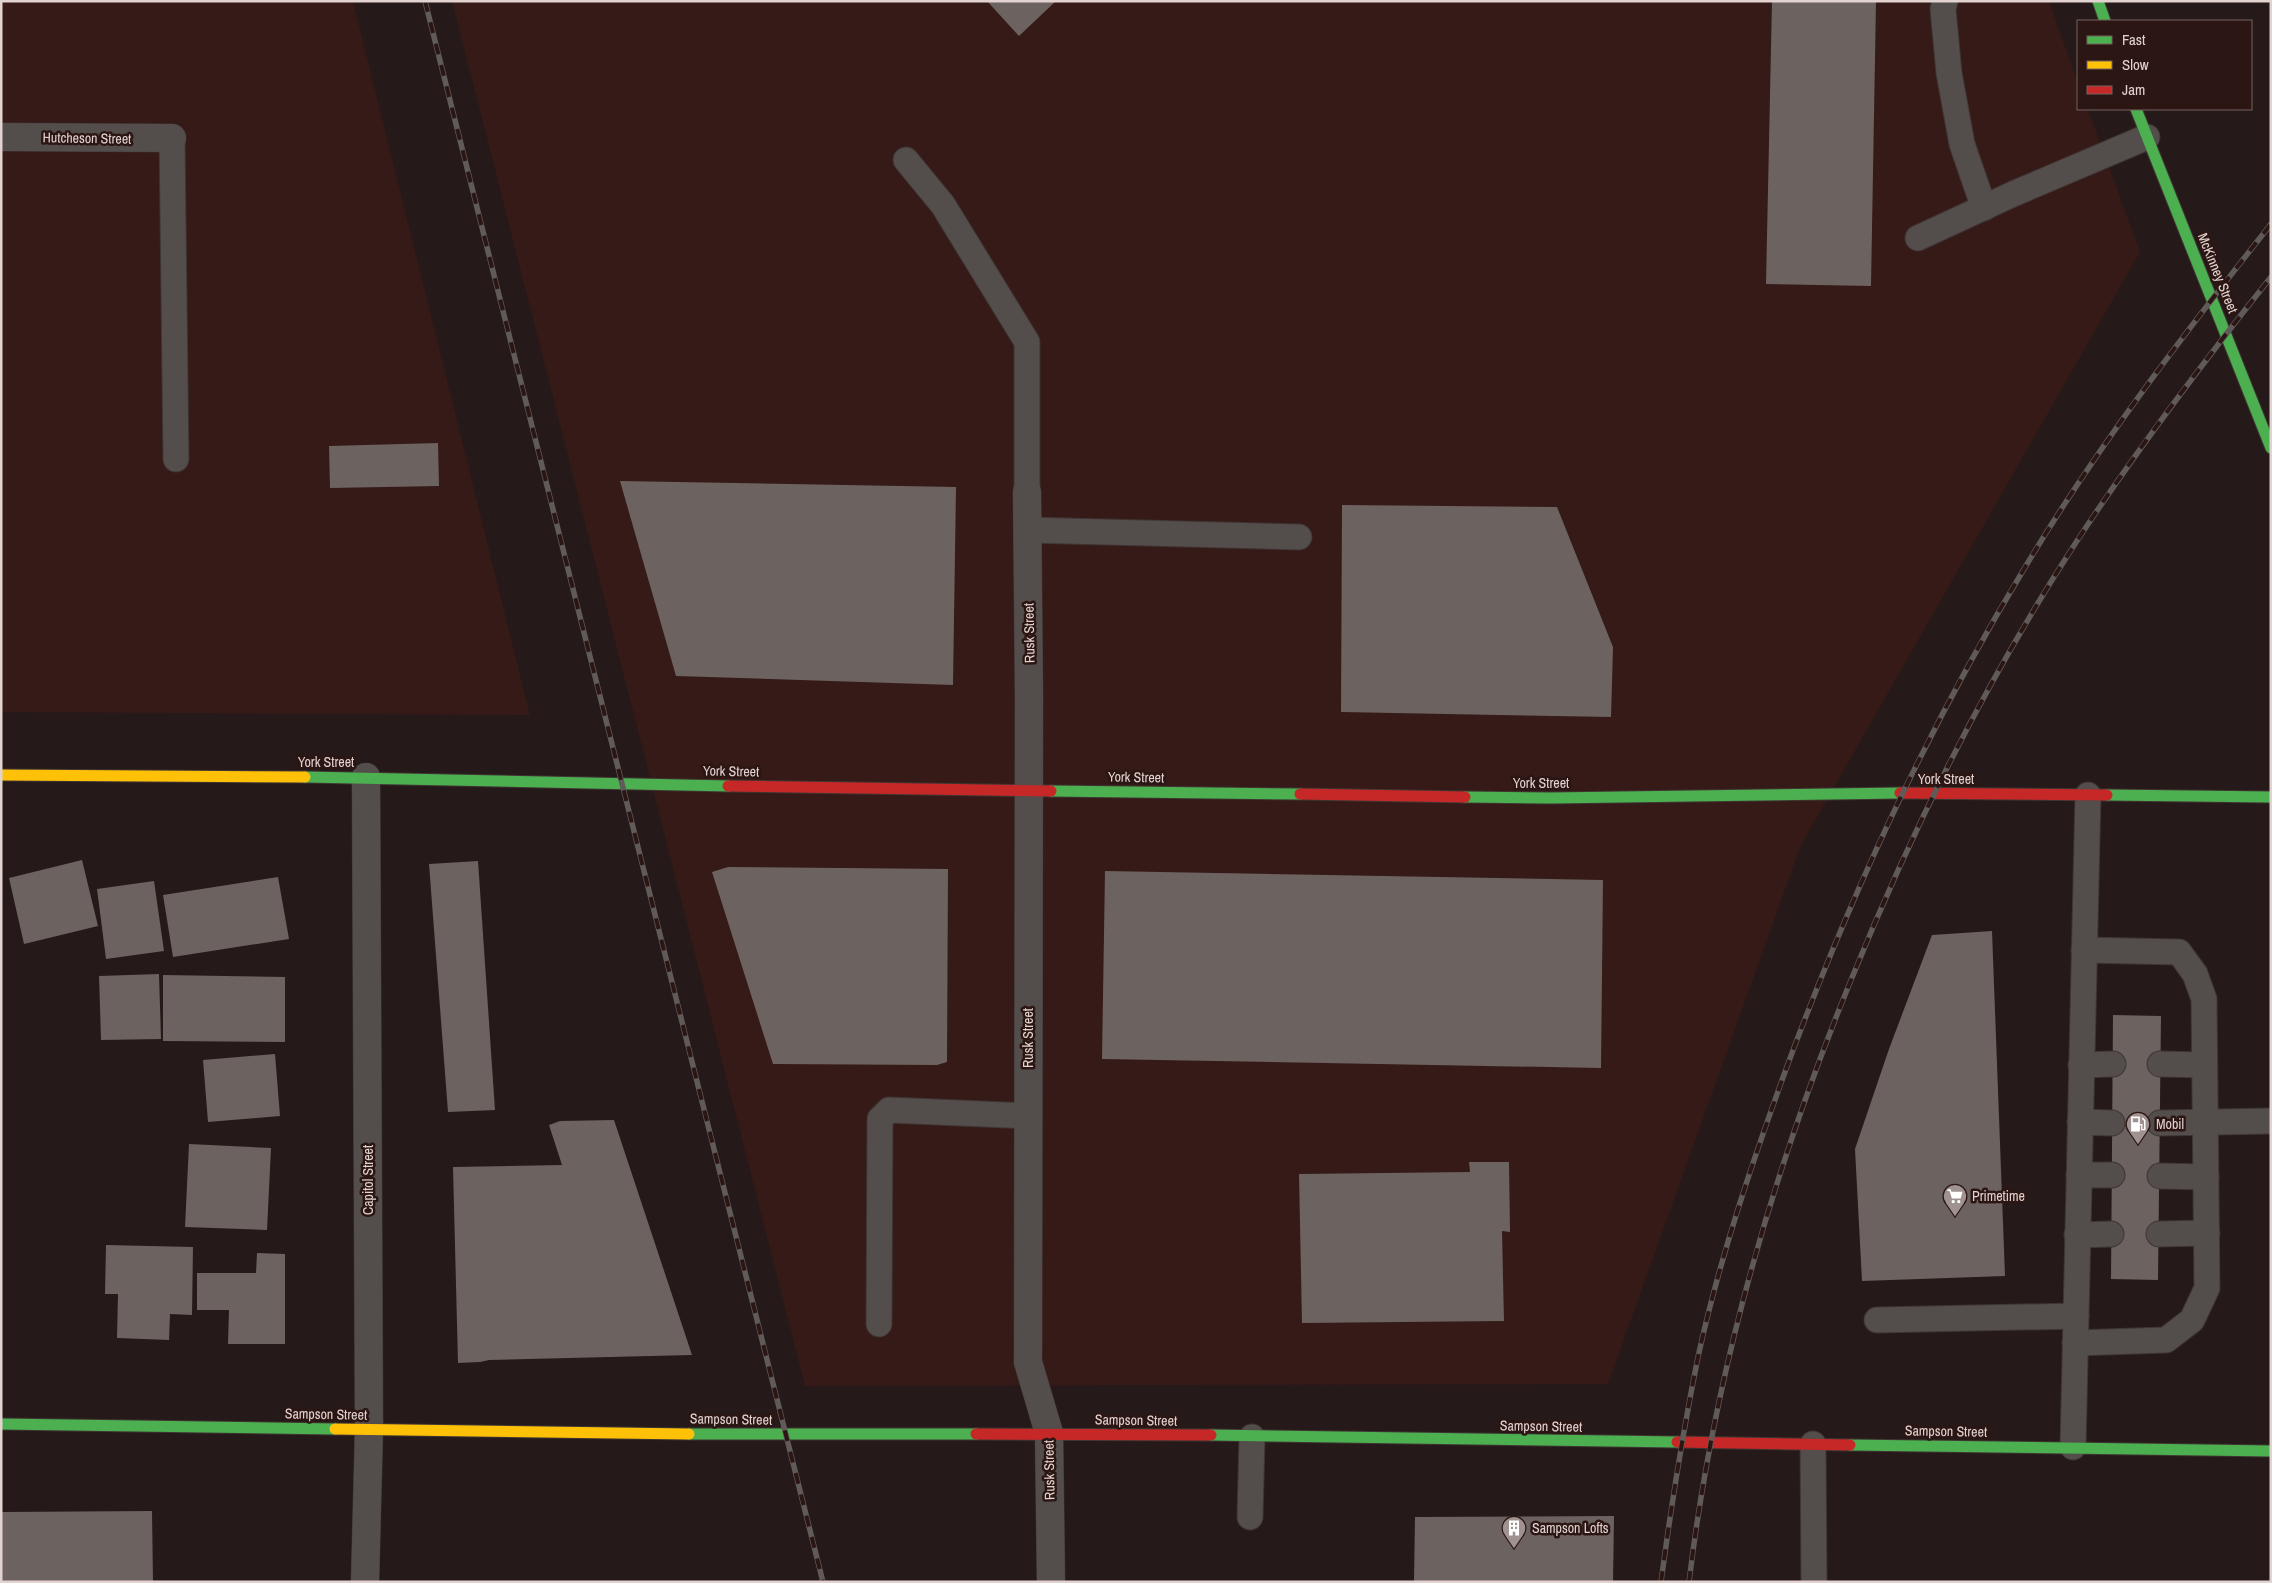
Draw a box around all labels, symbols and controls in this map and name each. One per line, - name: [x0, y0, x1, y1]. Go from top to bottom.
- legend: [2077, 20, 2252, 110]
- text: Fast: [2122, 29, 2146, 50]
- text: Slow: [2122, 54, 2149, 75]
- text: Jam: [2122, 79, 2145, 100]
- street label: Hutcheson Street: [42, 128, 132, 148]
- street label: McKinney Street: [2194, 230, 2242, 316]
- street label: Rusk Street: [1019, 603, 1039, 663]
- street label: York Street: [298, 753, 354, 771]
- street label: York Street: [703, 762, 759, 780]
- street label: York Street: [1108, 768, 1164, 786]
- street label: York Street: [1918, 770, 1974, 788]
- street label: York Street: [1513, 774, 1569, 792]
- street label: Rusk Street: [1019, 1008, 1037, 1068]
- fuel station icon: Mobil: [2125, 1111, 2151, 1145]
- place label: Mobil: [2156, 1115, 2184, 1133]
- street label: Capitol Street: [359, 1145, 377, 1215]
- supermarket icon: Primetime: [1942, 1183, 1968, 1217]
- place label: Primetime: [1972, 1187, 2025, 1205]
- street label: Sampson Street: [285, 1404, 367, 1424]
- street label: Sampson Street: [690, 1409, 772, 1429]
- street label: Sampson Street: [1095, 1410, 1177, 1430]
- street label: Sampson Street: [1500, 1416, 1582, 1436]
- street label: Sampson Street: [1905, 1421, 1987, 1441]
- street label: Rusk Street: [1039, 1440, 1059, 1500]
- building icon: Sampson Lofts: [1501, 1515, 1527, 1549]
- place label: Sampson Lofts: [1532, 1519, 1609, 1537]

